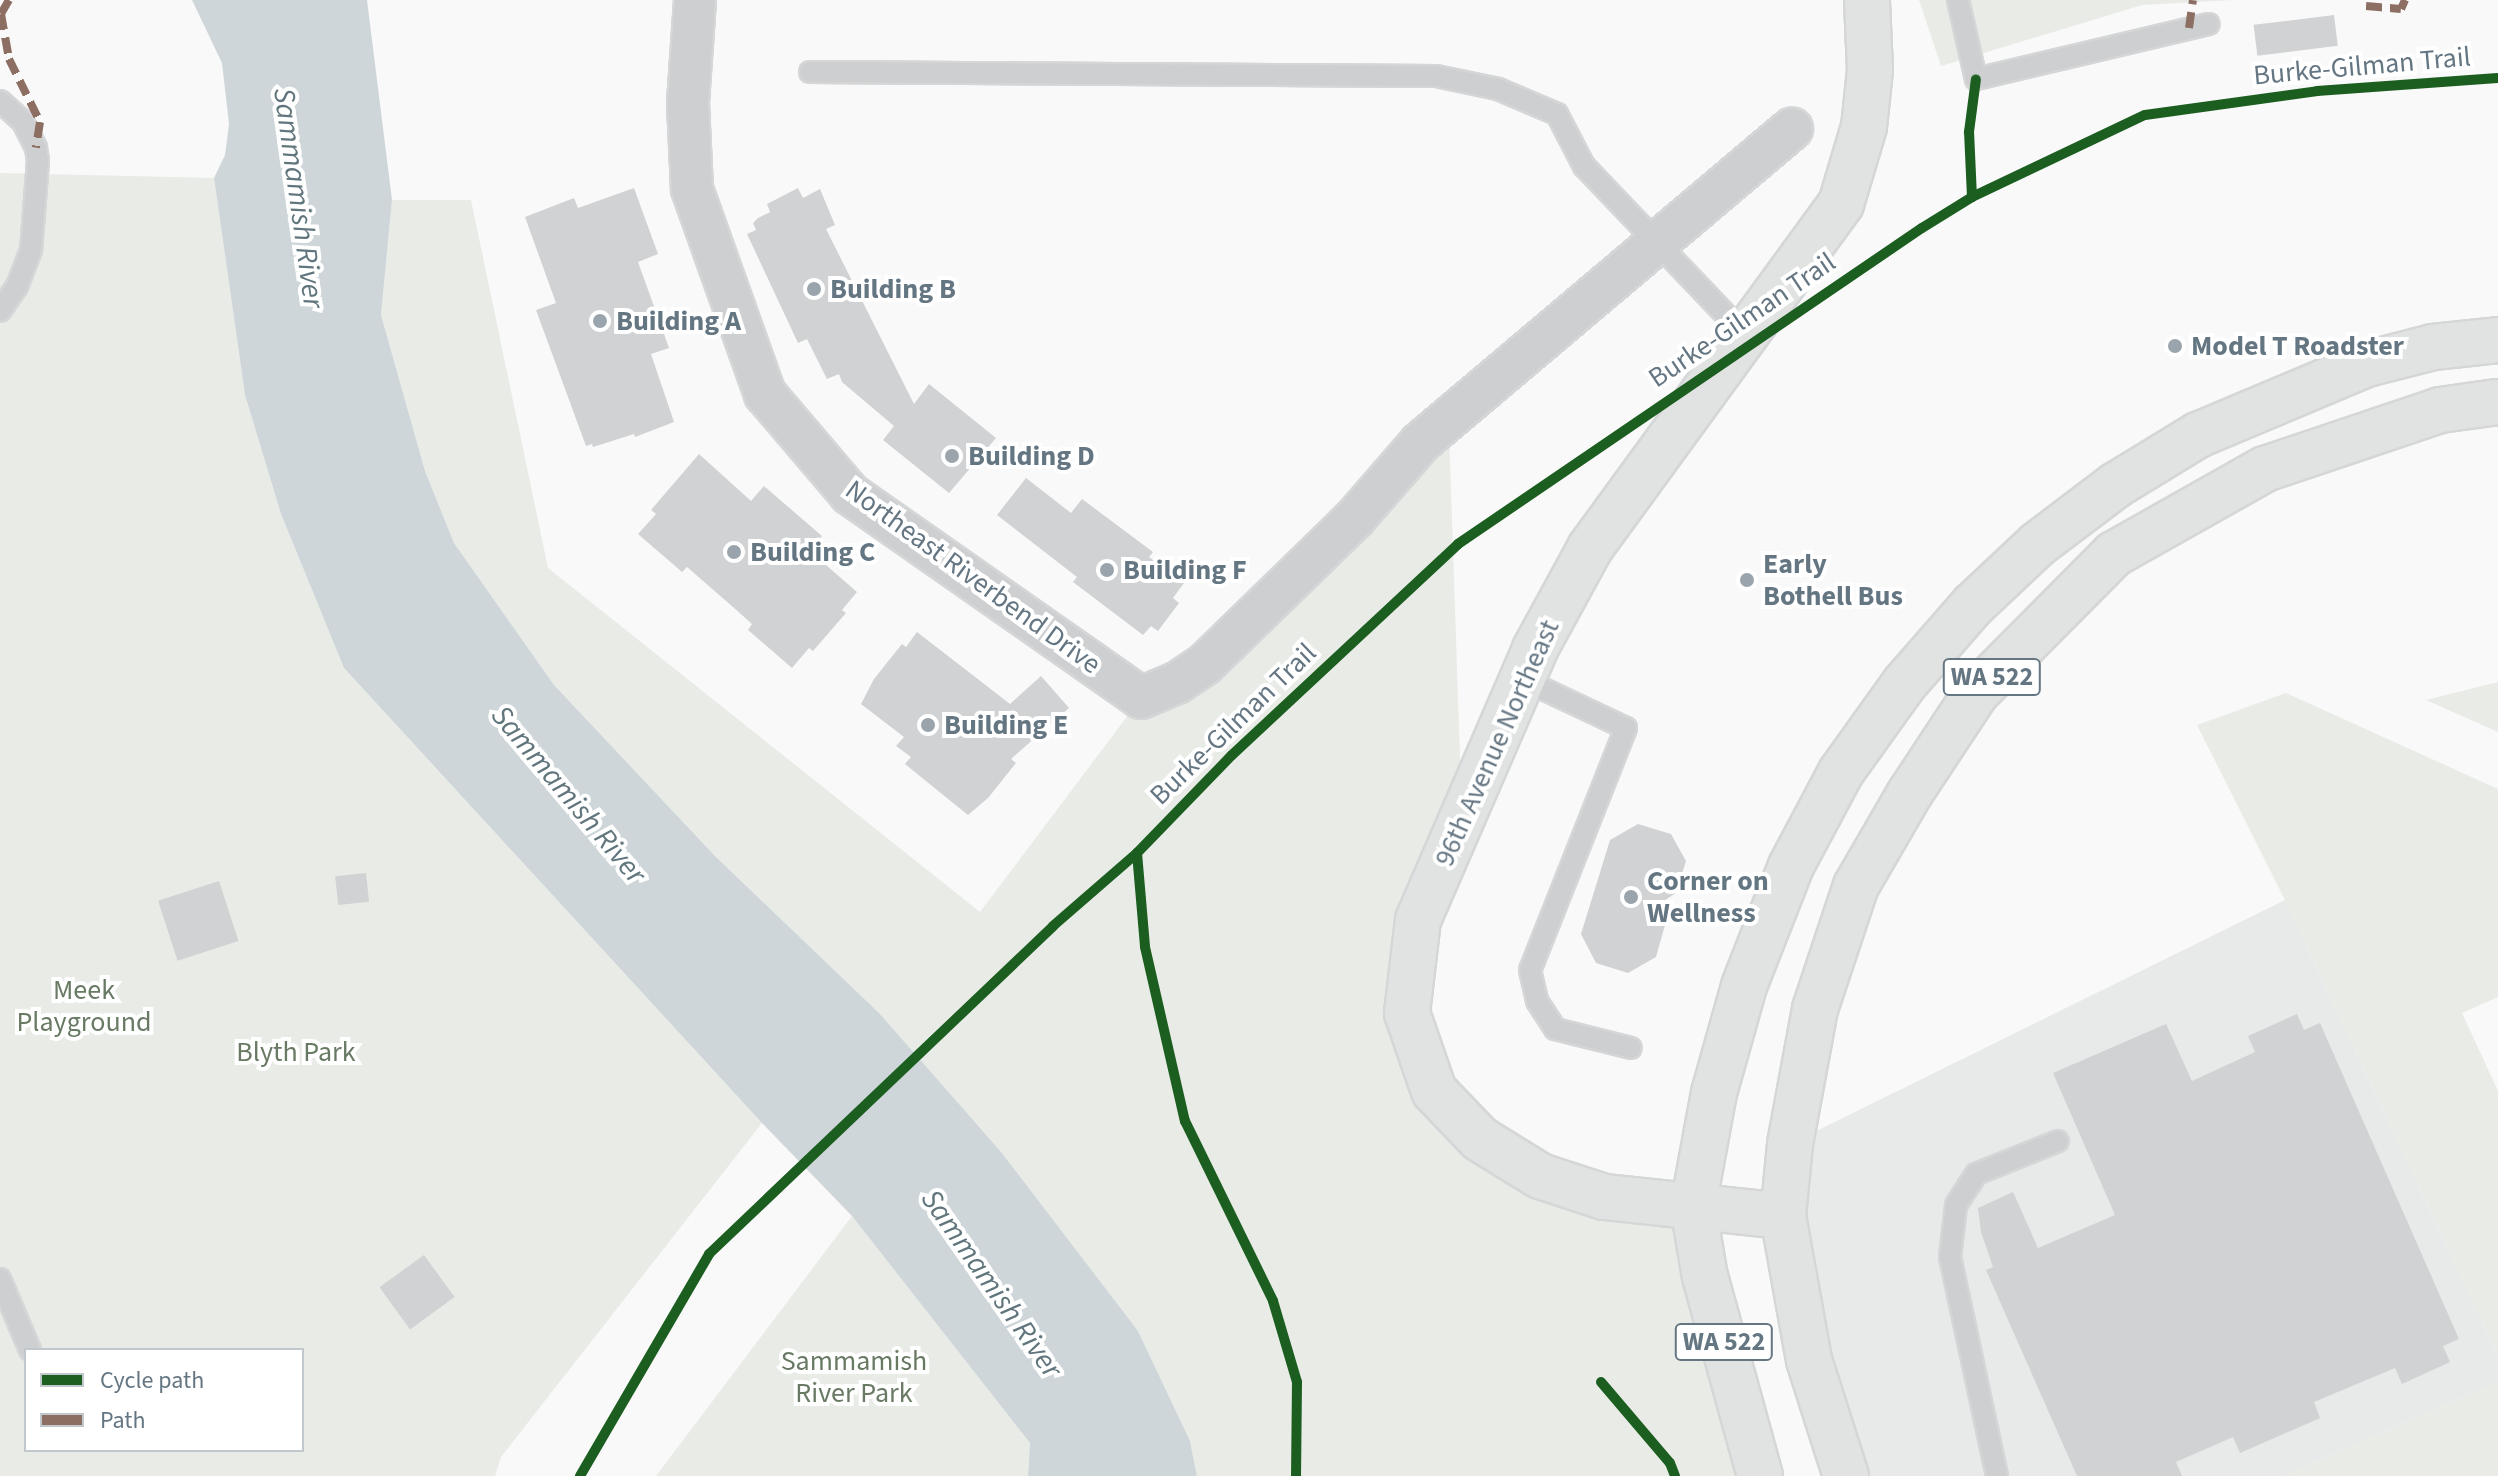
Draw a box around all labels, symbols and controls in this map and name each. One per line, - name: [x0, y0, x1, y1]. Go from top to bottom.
- street label: Burke-Gilman Trail: [2252, 40, 2472, 92]
- water label: Sammamish River: [265, 86, 331, 310]
- street label: Burke-Gilman Trail: [1642, 245, 1842, 395]
- place label: Building B: [830, 272, 956, 306]
- marker: Building B: [805, 280, 823, 298]
- place label: Building A: [616, 304, 741, 338]
- marker: Building A: [591, 312, 609, 330]
- place label: Model T Roadster: [2191, 329, 2404, 363]
- marker: Model T Roadster: [2166, 337, 2184, 355]
- place label: Building D: [968, 439, 1095, 473]
- marker: Building D: [943, 447, 961, 465]
- street label: Northeast Riverbend Drive: [839, 473, 1107, 681]
- place label: Building C: [750, 535, 875, 569]
- marker: Building C: [725, 543, 743, 561]
- place label: Early Bothell Bus: [1763, 547, 1903, 613]
- place label: Building F: [1123, 553, 1247, 587]
- marker: Building F: [1098, 561, 1116, 579]
- marker: Early Bothell Bus: [1738, 571, 1756, 589]
- street label: 96th Avenue Northeast: [1428, 615, 1566, 871]
- street label: Burke-Gilman Trail: [1143, 636, 1323, 812]
- road number: WA 522: [1942, 655, 2042, 699]
- water label: Sammamish River: [483, 698, 653, 892]
- place label: Building E: [944, 708, 1068, 742]
- marker: Building E: [919, 716, 937, 734]
- place label: Corner on Wellness: [1647, 864, 1769, 930]
- marker: Corner on Wellness: [1622, 888, 1640, 906]
- park label: Meek Playground: [17, 973, 151, 1039]
- park label: Blyth Park: [236, 1035, 356, 1069]
- water label: Sammamish River: [913, 1183, 1069, 1385]
- road number: WA 522: [1674, 1320, 1774, 1364]
- park label: Sammamish River Park: [781, 1344, 927, 1410]
- legend: [24, 1348, 304, 1452]
- text: Cycle path: [100, 1363, 204, 1398]
- text: Path: [100, 1403, 146, 1438]

